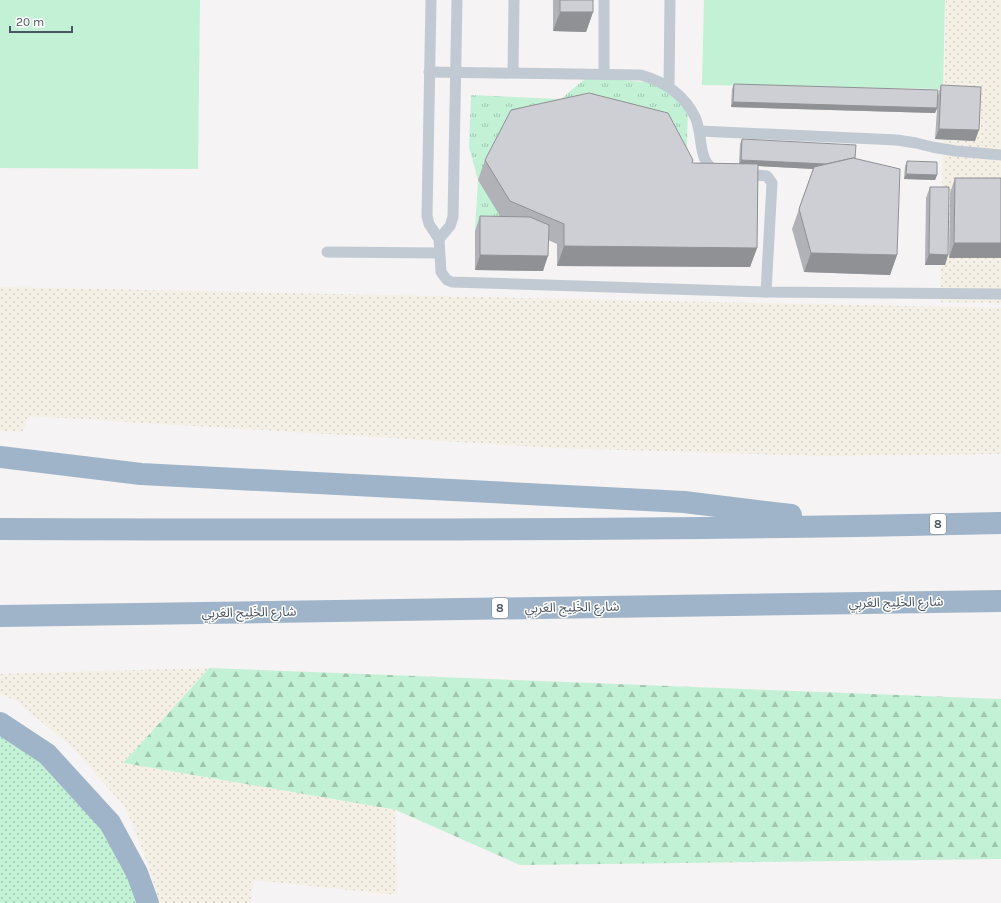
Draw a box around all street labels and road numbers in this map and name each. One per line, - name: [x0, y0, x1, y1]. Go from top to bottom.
- road number: 8: [930, 514, 946, 534]
- street label: شارع الخَلِيج العَربِي: [849, 594, 943, 613]
- road number: 8: [492, 598, 508, 618]
- street label: شارع الخَلِيج العَربِي: [525, 599, 619, 618]
- street label: شارع الخَلِيج العَربِي: [202, 604, 296, 623]

